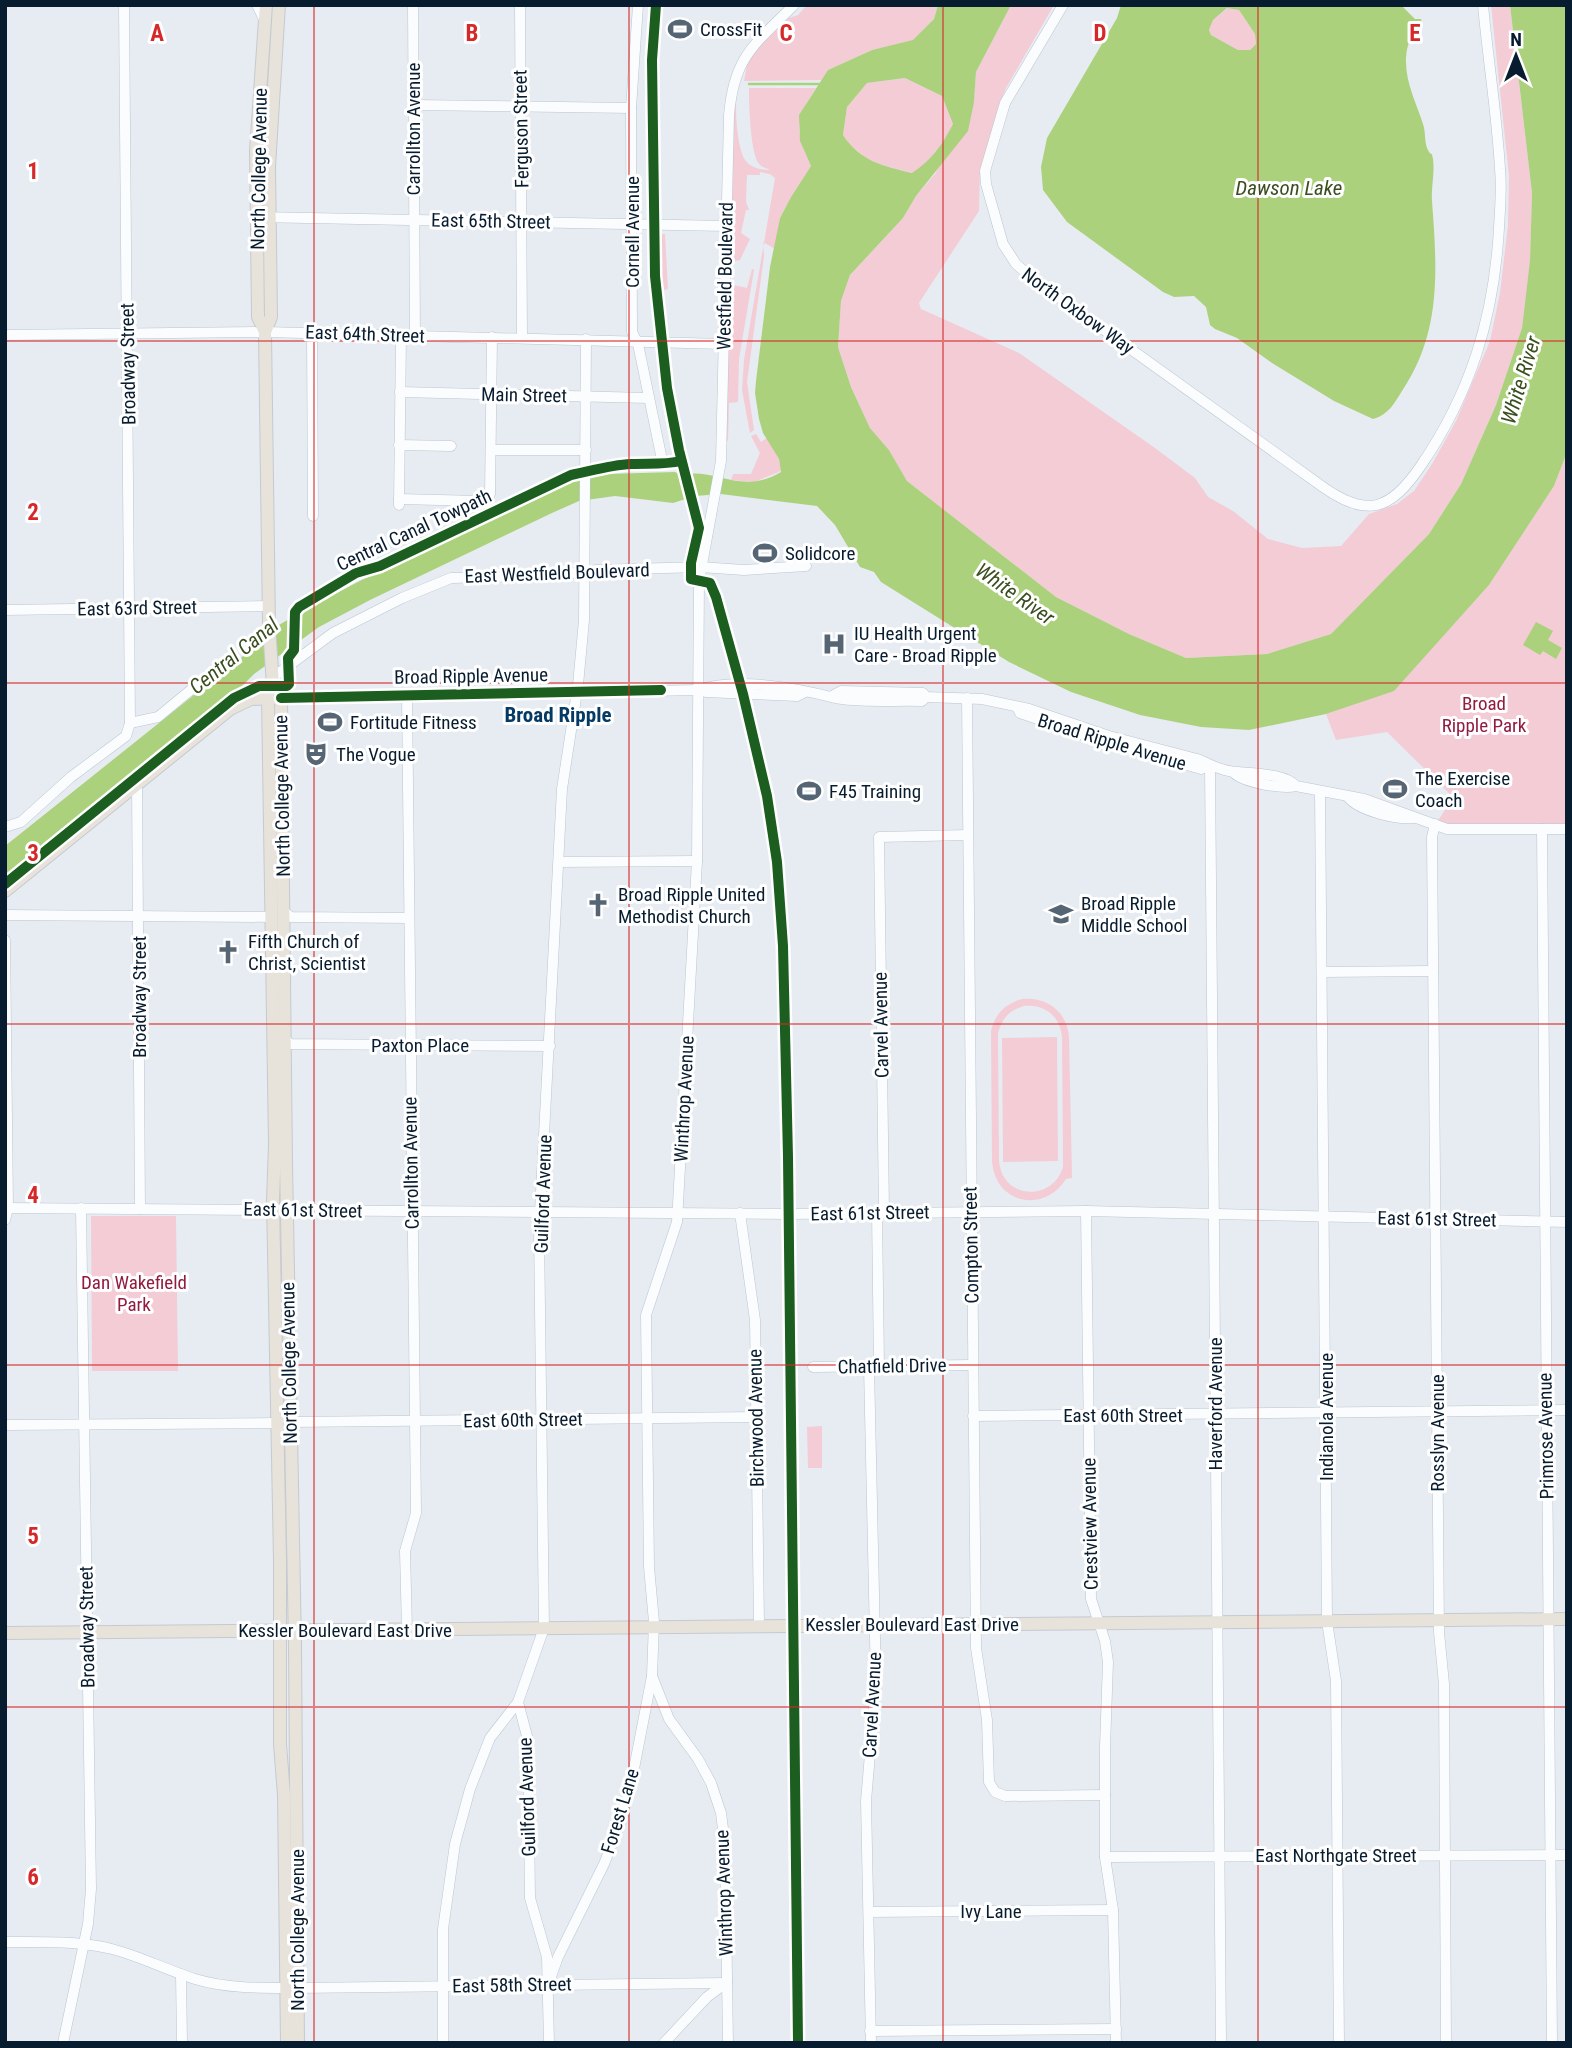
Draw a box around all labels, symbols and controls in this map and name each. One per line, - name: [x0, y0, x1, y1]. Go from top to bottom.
- sports icon: CrossFit: [666, 15, 694, 43]
- place label: CrossFit: [700, 18, 762, 41]
- text: A: [150, 20, 164, 47]
- text: B: [466, 20, 478, 47]
- text: C: [779, 20, 793, 47]
- text: D: [1094, 20, 1107, 47]
- text: E: [1409, 20, 1421, 47]
- north arrow: [1481, 21, 1551, 91]
- text: N: [1510, 28, 1522, 51]
- street label: Carrollton Avenue: [402, 63, 425, 195]
- street label: Ferguson Street: [508, 70, 534, 188]
- street label: North College Avenue: [246, 88, 272, 250]
- text: 1: [27, 158, 39, 185]
- street label: Cornell Avenue: [621, 176, 644, 288]
- water label: Dawson Lake: [1236, 176, 1342, 200]
- street label: Westfield Boulevard: [712, 202, 738, 350]
- street label: East 65th Street: [431, 208, 551, 234]
- street label: North Oxbow Way: [1017, 263, 1139, 359]
- street label: Broadway Street: [115, 303, 141, 425]
- street label: East 64th Street: [305, 320, 425, 348]
- water label: White River: [1496, 333, 1546, 427]
- street label: Main Street: [481, 383, 567, 407]
- street label: Central Canal Towpath: [333, 484, 495, 576]
- text: 2: [27, 499, 39, 526]
- sports icon: Solidcore: [751, 539, 779, 567]
- place label: Solidcore: [785, 542, 855, 565]
- street label: East Westfield Boulevard: [464, 558, 650, 588]
- water label: White River: [971, 558, 1059, 630]
- street label: East 63rd Street: [77, 595, 197, 621]
- water label: Central Canal: [185, 613, 284, 699]
- place label: IU Health Urgent Care - Broad Ripple: [854, 622, 997, 667]
- hospital icon: IU Health Urgent Care - Broad Ripple: [820, 630, 848, 658]
- street label: Broad Ripple Avenue: [394, 663, 548, 689]
- park label: Broad Ripple Park: [1442, 692, 1527, 737]
- district label: Broad Ripple: [504, 703, 612, 727]
- sports icon: Fortitude Fitness: [316, 708, 344, 736]
- street label: Broad Ripple Avenue: [1035, 709, 1189, 776]
- place label: Fortitude Fitness: [350, 711, 477, 734]
- street label: North College Avenue: [269, 715, 295, 877]
- theatre icon: The Vogue: [302, 740, 330, 768]
- place label: The Vogue: [336, 743, 416, 766]
- place label: The Exercise Coach: [1415, 767, 1510, 812]
- sports icon: The Exercise Coach: [1381, 775, 1409, 803]
- sports icon: F45 Training: [795, 777, 823, 805]
- place label: F45 Training: [829, 780, 921, 803]
- text: 3: [27, 840, 39, 867]
- place label: Broad Ripple United Methodist Church: [618, 883, 765, 928]
- church icon: Broad Ripple United Methodist Church: [584, 891, 612, 919]
- place label: Broad Ripple Middle School: [1081, 892, 1187, 937]
- school or university icon: Broad Ripple Middle School: [1047, 900, 1075, 928]
- place label: Fifth Church of Christ, Scientist: [248, 930, 366, 975]
- street label: Broadway Street: [128, 936, 151, 1058]
- church icon: Fifth Church of Christ, Scientist: [214, 938, 242, 966]
- street label: Carvel Avenue: [869, 972, 893, 1078]
- street label: Paxton Place: [371, 1034, 469, 1057]
- street label: Winthrop Avenue: [669, 1035, 699, 1163]
- street label: Carrollton Avenue: [398, 1096, 424, 1230]
- street label: Guilford Avenue: [529, 1134, 557, 1254]
- text: 4: [27, 1182, 39, 1209]
- street label: Compton Street: [958, 1186, 984, 1304]
- street label: East 61st Street: [243, 1197, 363, 1223]
- street label: East 61st Street: [810, 1200, 930, 1226]
- street label: East 61st Street: [1377, 1206, 1497, 1232]
- park label: Dan Wakefield Park: [81, 1271, 187, 1316]
- street label: North College Avenue: [276, 1282, 302, 1444]
- street label: Haverford Avenue: [1204, 1337, 1227, 1471]
- street label: Birchwood Avenue: [743, 1349, 769, 1487]
- street label: Indianola Avenue: [1315, 1353, 1338, 1481]
- street label: Chatfield Drive: [837, 1354, 947, 1378]
- street label: Primrose Avenue: [1533, 1372, 1559, 1500]
- street label: Rosslyn Avenue: [1426, 1374, 1449, 1492]
- street label: East 60th Street: [1063, 1404, 1183, 1427]
- street label: East 60th Street: [463, 1407, 583, 1433]
- street label: Crestview Avenue: [1077, 1458, 1103, 1590]
- text: 5: [27, 1523, 39, 1550]
- street label: Broadway Street: [74, 1566, 100, 1688]
- street label: Kessler Boulevard East Drive: [805, 1613, 1019, 1636]
- street label: Kessler Boulevard East Drive: [238, 1619, 452, 1642]
- street label: Carvel Avenue: [858, 1651, 886, 1759]
- street label: Guilford Avenue: [513, 1737, 541, 1857]
- street label: Forest Lane: [596, 1766, 644, 1856]
- street label: Winthrop Avenue: [710, 1829, 738, 1957]
- street label: East Northgate Street: [1255, 1844, 1417, 1867]
- street label: North College Avenue: [286, 1849, 309, 2011]
- text: 6: [27, 1864, 39, 1891]
- street label: Ivy Lane: [960, 1900, 1022, 1923]
- street label: East 58th Street: [452, 1972, 572, 1998]

